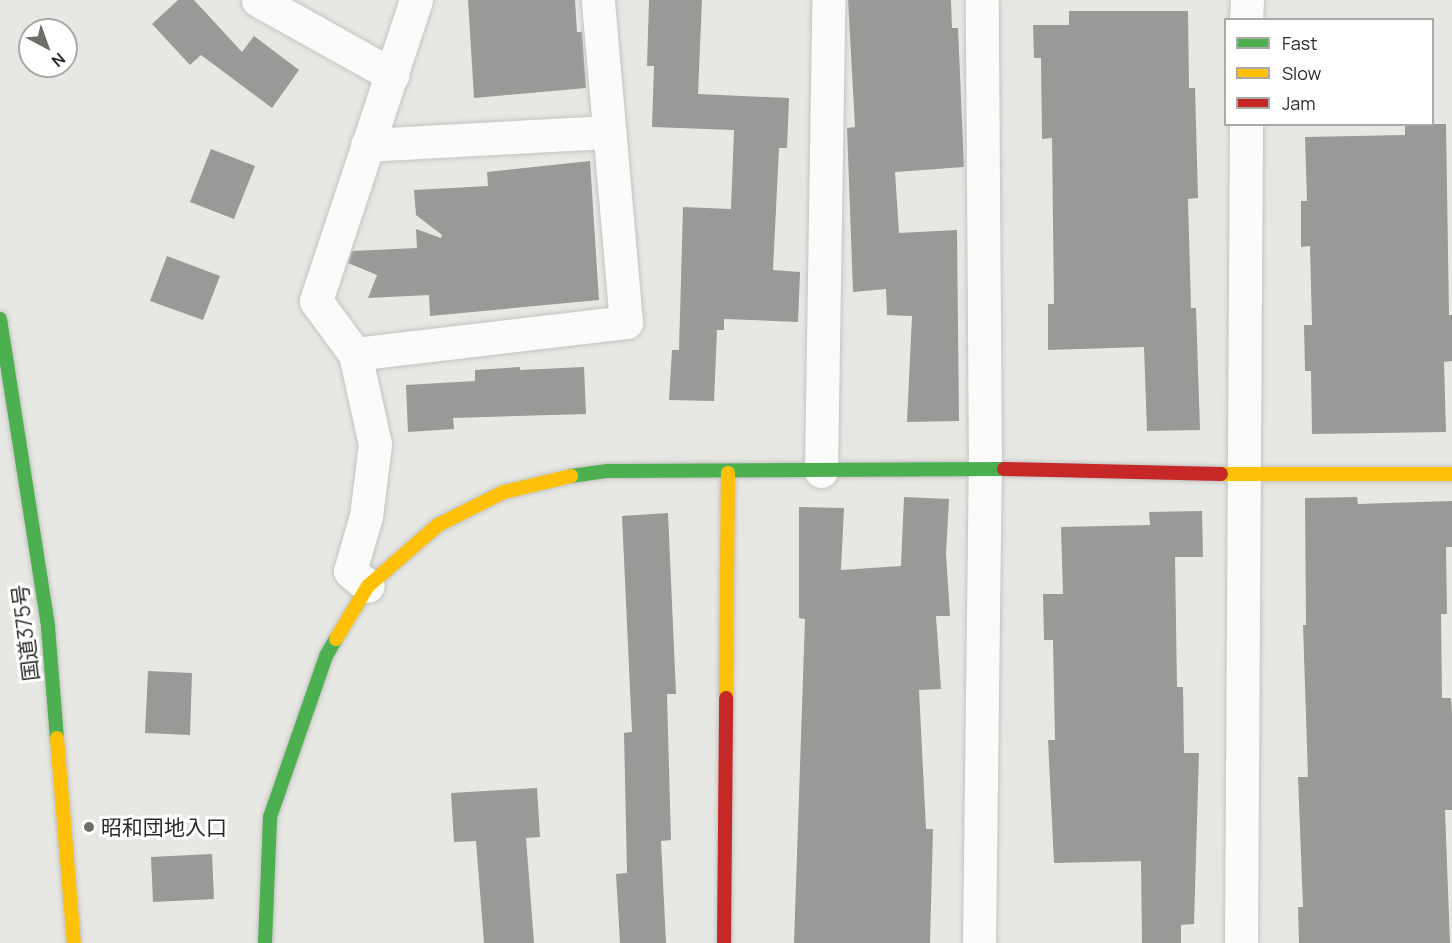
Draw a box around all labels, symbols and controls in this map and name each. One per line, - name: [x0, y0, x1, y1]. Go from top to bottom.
- north arrow: [18, 18, 78, 78]
- legend: [1224, 18, 1434, 126]
- text: Fast: [1282, 31, 1317, 55]
- text: N: [47, 48, 70, 72]
- text: Slow: [1282, 61, 1321, 85]
- text: Jam: [1282, 91, 1316, 115]
- street label: 国道375号: [7, 583, 43, 683]
- place label: 昭和団地入口: [101, 814, 227, 840]
- marker: 昭和団地入口: [82, 820, 96, 834]

